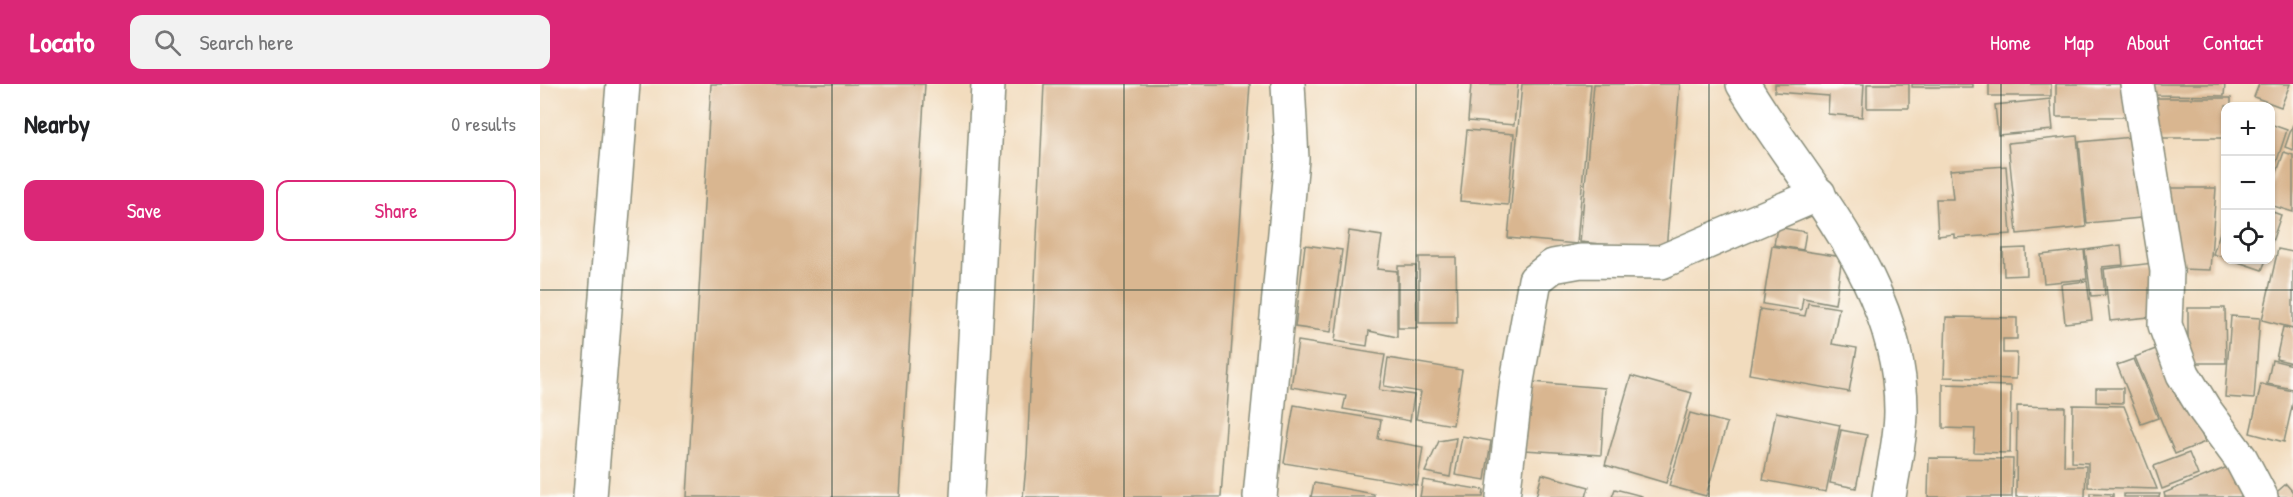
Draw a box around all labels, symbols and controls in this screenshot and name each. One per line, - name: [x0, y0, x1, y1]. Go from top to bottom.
- search box: [130, 15, 550, 69]
- text: Locato: [30, 23, 94, 61]
- icon: search: [151, 26, 184, 59]
- text: Search here: [199, 27, 293, 57]
- text: Home: [1990, 28, 2031, 57]
- text: Map: [2064, 28, 2094, 57]
- text: About: [2127, 28, 2170, 57]
- text: Contact: [2203, 28, 2263, 57]
- map controls: [2221, 102, 2275, 264]
- button: +: [2221, 102, 2275, 156]
- text: Nearby: [24, 106, 90, 141]
- text: 0 results: [451, 110, 516, 137]
- button: −: [2221, 156, 2275, 210]
- button: Save: [24, 180, 264, 241]
- button: Share: [276, 180, 516, 241]
- button: locate: [2221, 210, 2275, 264]

